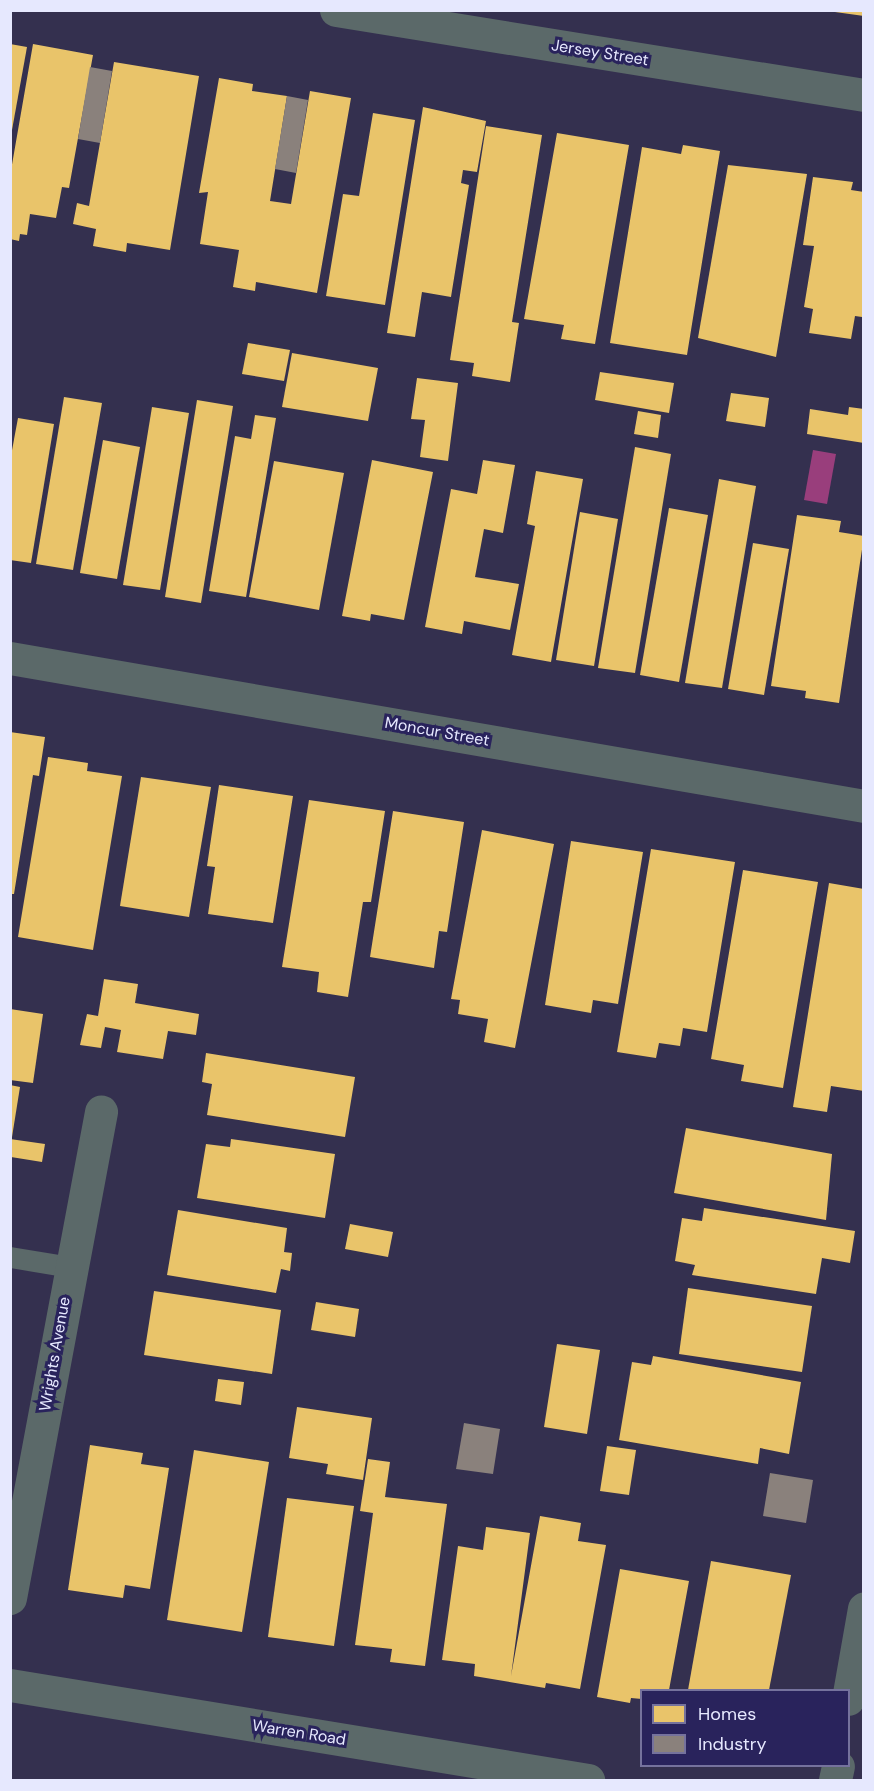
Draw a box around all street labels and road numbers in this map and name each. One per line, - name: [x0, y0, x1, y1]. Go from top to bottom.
- street label: Jersey Street: [550, 36, 650, 70]
- street label: Moncur Street: [383, 713, 491, 751]
- street label: Wrights Avenue: [35, 1295, 75, 1413]
- street label: Warren Road: [251, 1716, 347, 1750]

